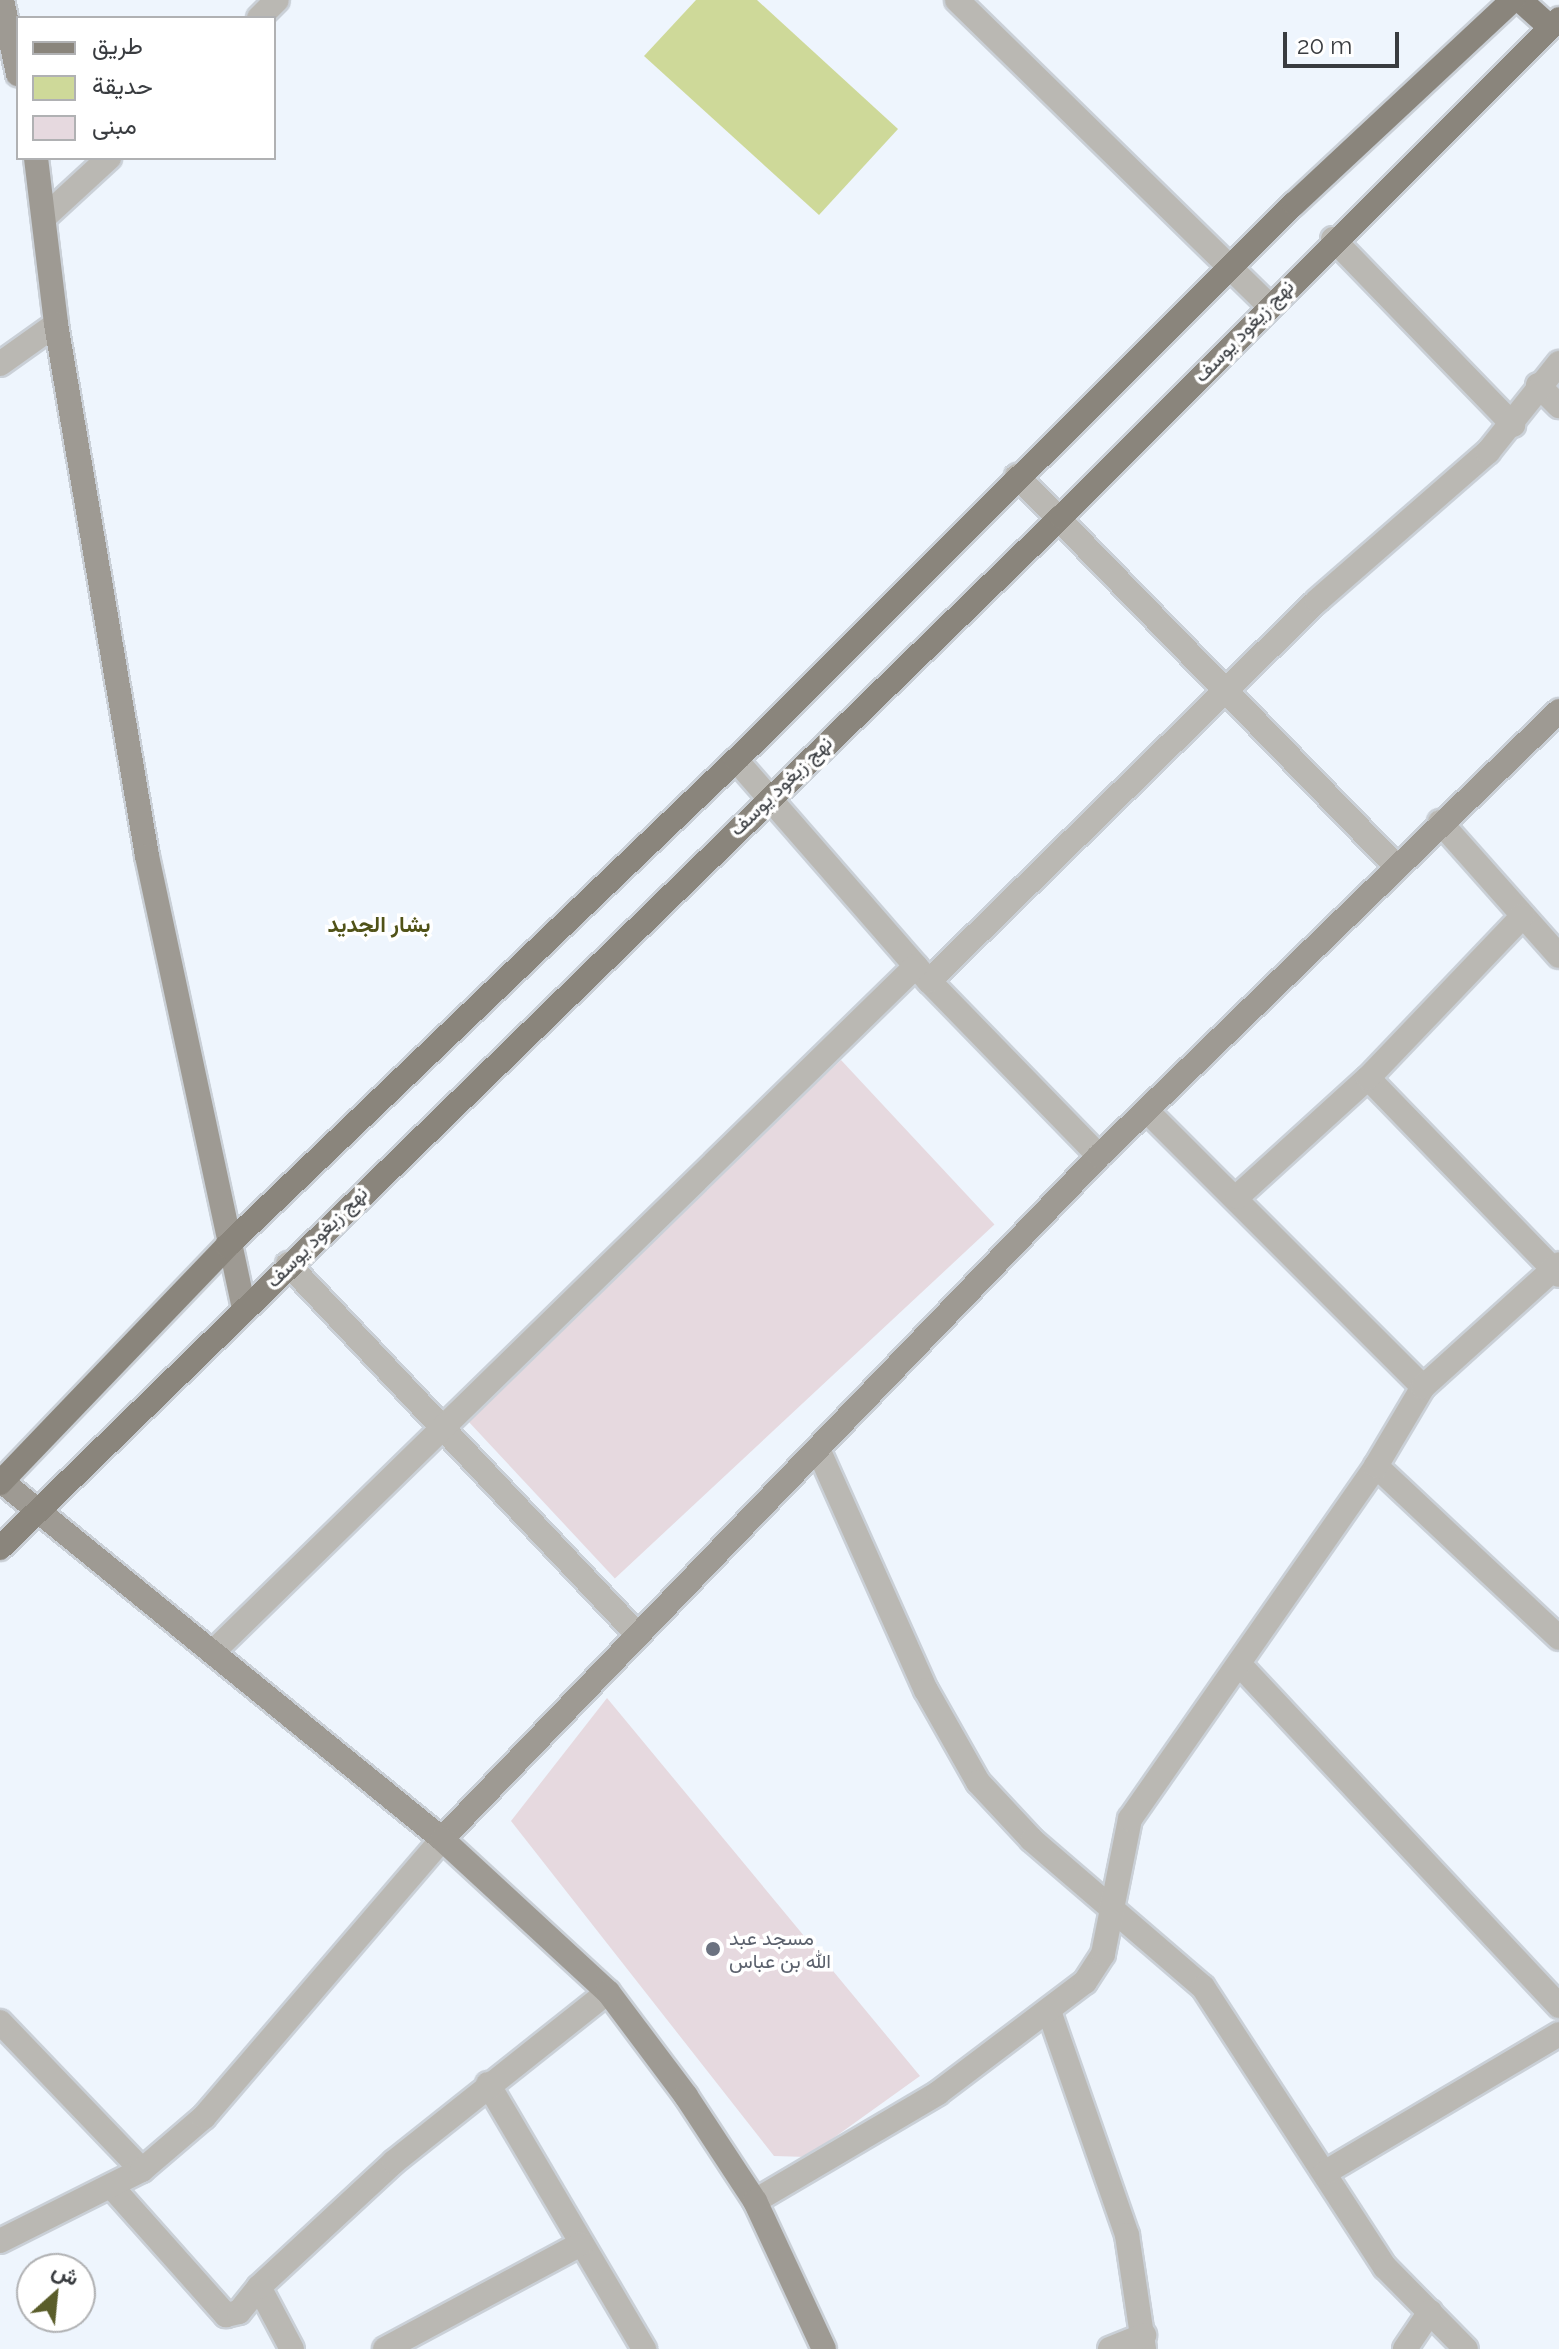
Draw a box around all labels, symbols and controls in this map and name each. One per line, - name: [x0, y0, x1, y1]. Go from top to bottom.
- legend: [16, 16, 276, 160]
- scale bar: [1287, 16, 1403, 66]
- text: طريق: [92, 31, 143, 60]
- text: 20 m: [1297, 31, 1352, 60]
- text: حديقة: [92, 71, 153, 100]
- text: مبنى: [92, 111, 137, 140]
- street label: نهج زيغود يوسف: [1189, 275, 1299, 387]
- street label: نهج زيغود يوسف: [725, 731, 837, 841]
- district label: بشار الجديد: [328, 912, 430, 938]
- street label: نهج زيغود يوسف: [261, 1181, 373, 1293]
- place label: مسجد عبد الله بن عباس: [729, 1926, 831, 1973]
- marker: مسجد عبد الله بن عباس: [704, 1940, 722, 1958]
- north arrow: [16, 2253, 96, 2333]
- text: ش: [48, 2256, 84, 2291]

